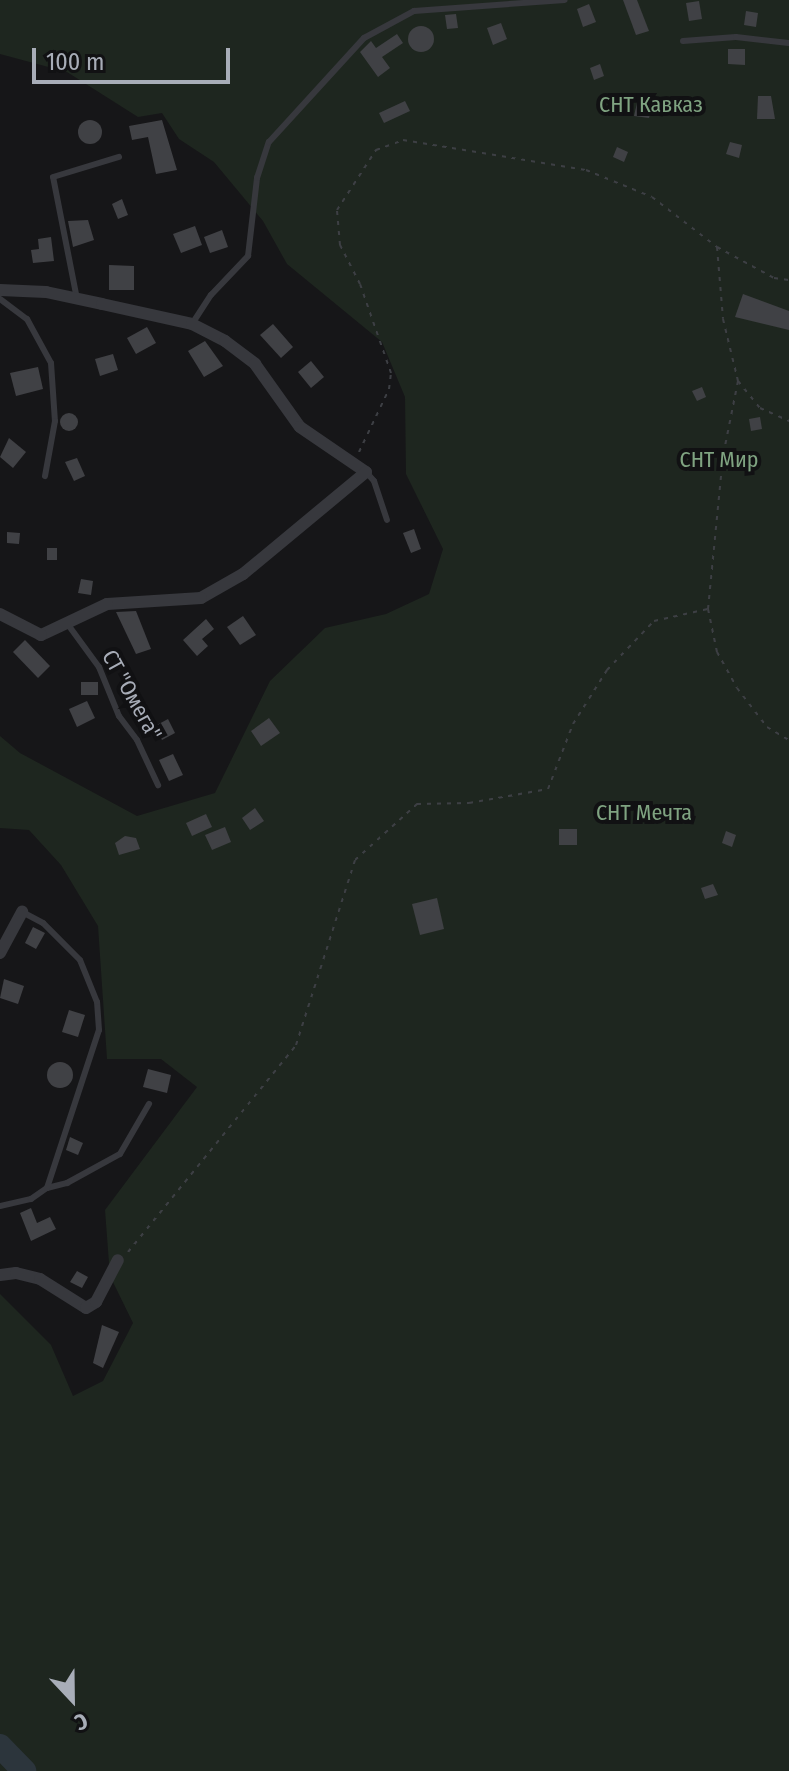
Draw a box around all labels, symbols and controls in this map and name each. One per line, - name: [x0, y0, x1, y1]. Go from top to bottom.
- scale bar: [36, 32, 234, 82]
- text: 100 m: [46, 48, 104, 76]
- park label: СНТ Кавказ: [599, 92, 703, 118]
- park label: СНТ Мир: [679, 447, 759, 473]
- street label: СТ "Омега": [96, 645, 168, 745]
- park label: СНТ Мечта: [596, 800, 692, 826]
- north arrow: [32, 1659, 112, 1739]
- text: С: [71, 1707, 92, 1736]

